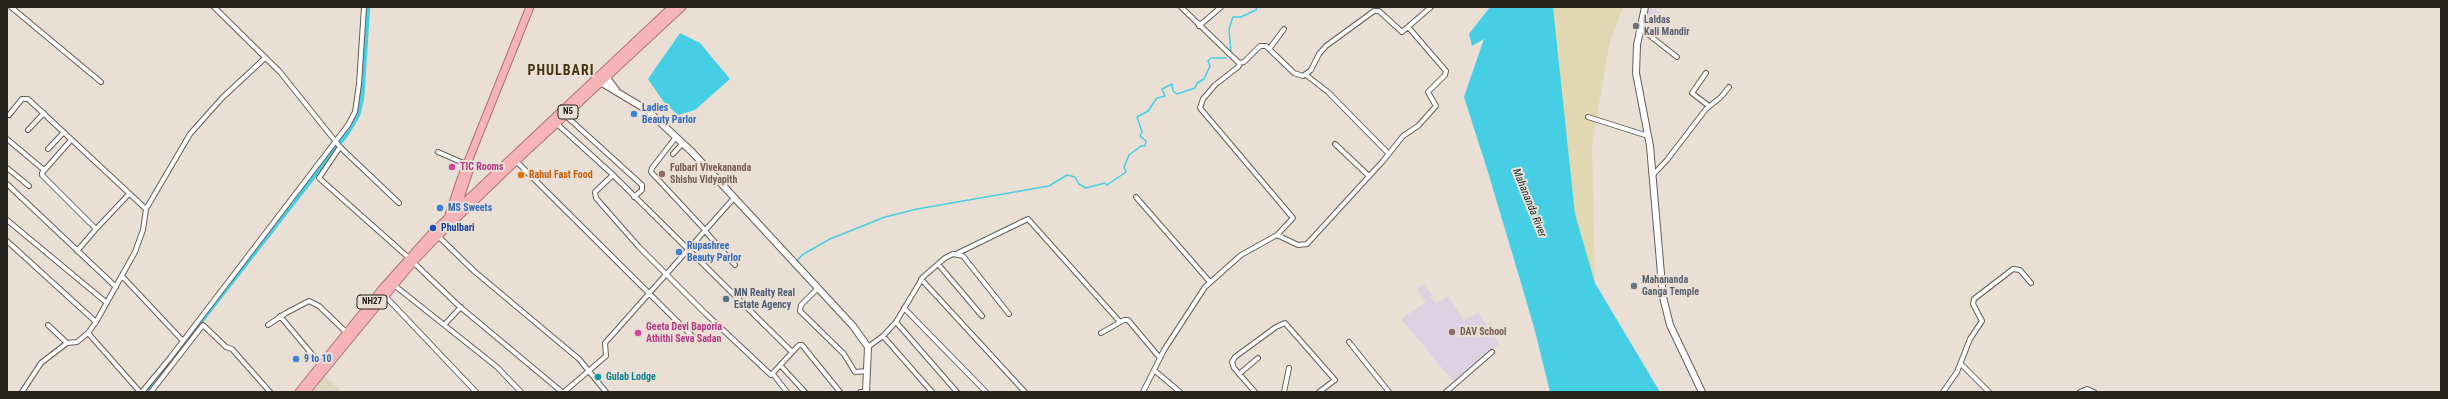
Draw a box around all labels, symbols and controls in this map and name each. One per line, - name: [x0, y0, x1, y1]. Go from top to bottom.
- place label: Laldas Kali Mandir: [1644, 14, 1690, 38]
- marker: Laldas Kali Mandir: [1631, 21, 1641, 31]
- district label: PHULBARI: [528, 63, 594, 79]
- place label: Ladies Beauty Parlor: [642, 102, 696, 126]
- road number: N5: [558, 105, 578, 119]
- marker: Ladies Beauty Parlor: [629, 109, 639, 119]
- place label: TIC Rooms: [460, 161, 504, 173]
- marker: TIC Rooms: [447, 162, 457, 172]
- place label: Fulbari Vivekananda Shishu Vidyapith: [670, 162, 751, 186]
- water label: Mahananda River: [1509, 167, 1549, 239]
- place label: Rahul Fast Food: [529, 169, 593, 181]
- marker: Fulbari Vivekananda Shishu Vidyapith: [657, 169, 667, 179]
- marker: Rahul Fast Food: [516, 170, 526, 180]
- place label: MS Sweets: [448, 202, 492, 214]
- marker: MS Sweets: [435, 203, 445, 213]
- place label: Phulbari: [441, 222, 475, 234]
- marker: Phulbari: [428, 223, 438, 233]
- place label: Rupashree Beauty Parlor: [687, 240, 741, 264]
- marker: Rupashree Beauty Parlor: [674, 247, 684, 257]
- place label: Mahananda Ganga Temple: [1642, 274, 1699, 298]
- marker: Mahananda Ganga Temple: [1629, 281, 1639, 291]
- place label: MN Realty Real Estate Agency: [734, 287, 795, 310]
- marker: MN Realty Real Estate Agency: [721, 294, 731, 304]
- road number: NH27: [357, 295, 387, 309]
- place label: Geeta Devi Baporia Athithi Seva Sadan: [646, 321, 722, 344]
- place label: DAV School: [1460, 326, 1507, 338]
- marker: DAV School: [1447, 327, 1457, 337]
- marker: Geeta Devi Baporia Athithi Seva Sadan: [633, 328, 643, 338]
- place label: 9 to 10: [304, 353, 332, 365]
- marker: 9 to 10: [291, 354, 301, 364]
- place label: Gulab Lodge: [606, 371, 656, 383]
- marker: Gulab Lodge: [593, 372, 603, 382]

